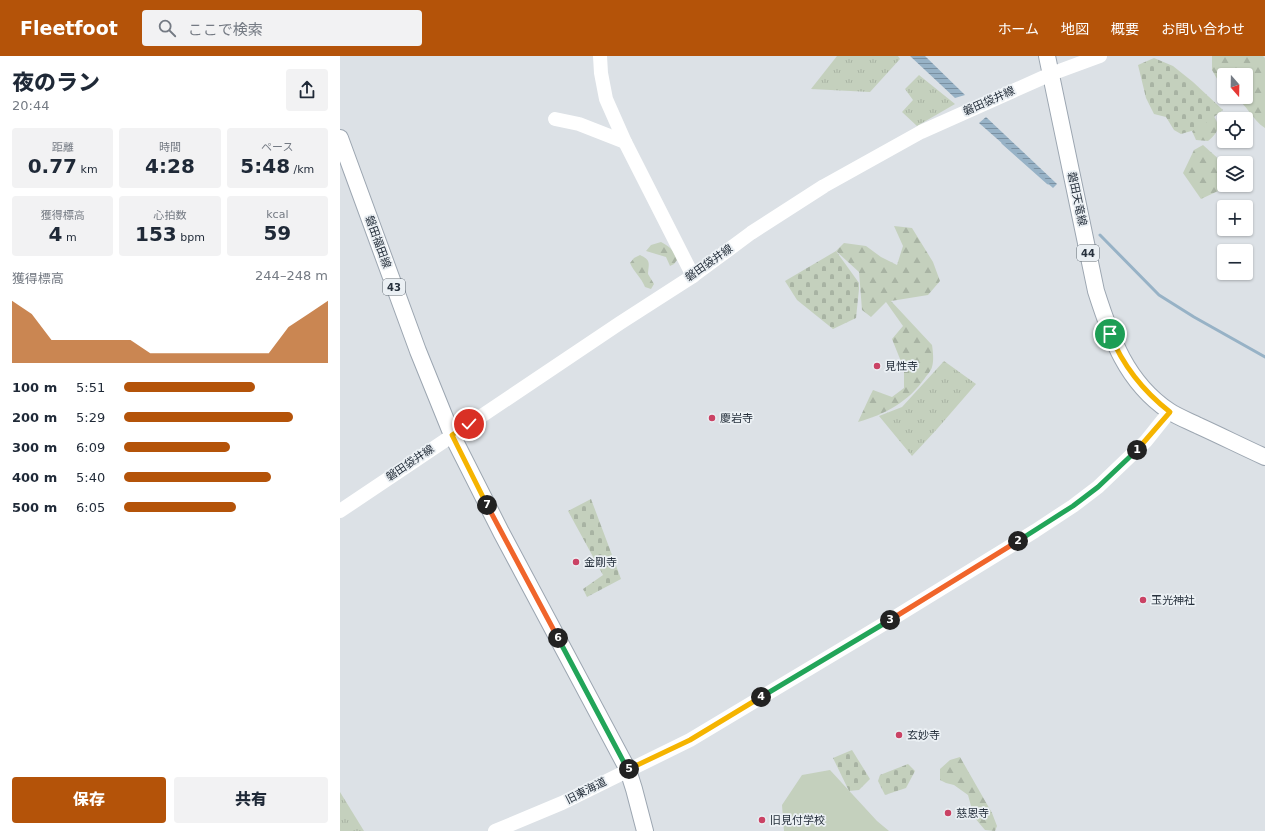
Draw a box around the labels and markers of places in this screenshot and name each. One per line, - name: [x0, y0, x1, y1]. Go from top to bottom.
- pin: [1093, 317, 1127, 351]
- place label: 見性寺: [885, 360, 918, 373]
- marker: 見性寺: [872, 361, 882, 371]
- pin: [452, 407, 486, 441]
- place label: 慶岩寺: [720, 412, 753, 425]
- marker: 慶岩寺: [707, 413, 717, 423]
- pin: 1: [1127, 440, 1147, 460]
- pin: 7: [477, 495, 497, 515]
- pin: 2: [1008, 531, 1028, 551]
- place label: 金剛寺: [584, 556, 617, 569]
- marker: 金剛寺: [571, 557, 581, 567]
- place label: 玉光神社: [1151, 594, 1195, 607]
- marker: 玉光神社: [1138, 595, 1148, 605]
- pin: 3: [880, 610, 900, 630]
- pin: 6: [548, 628, 568, 648]
- pin: 4: [751, 687, 771, 707]
- place label: 玄妙寺: [907, 729, 940, 742]
- marker: 玄妙寺: [894, 730, 904, 740]
- pin: 5: [619, 759, 639, 779]
- place label: 慈恩寺: [956, 807, 989, 820]
- marker: 慈恩寺: [943, 808, 953, 818]
- place label: 旧見付学校: [770, 814, 825, 827]
- marker: 旧見付学校: [757, 815, 767, 825]

